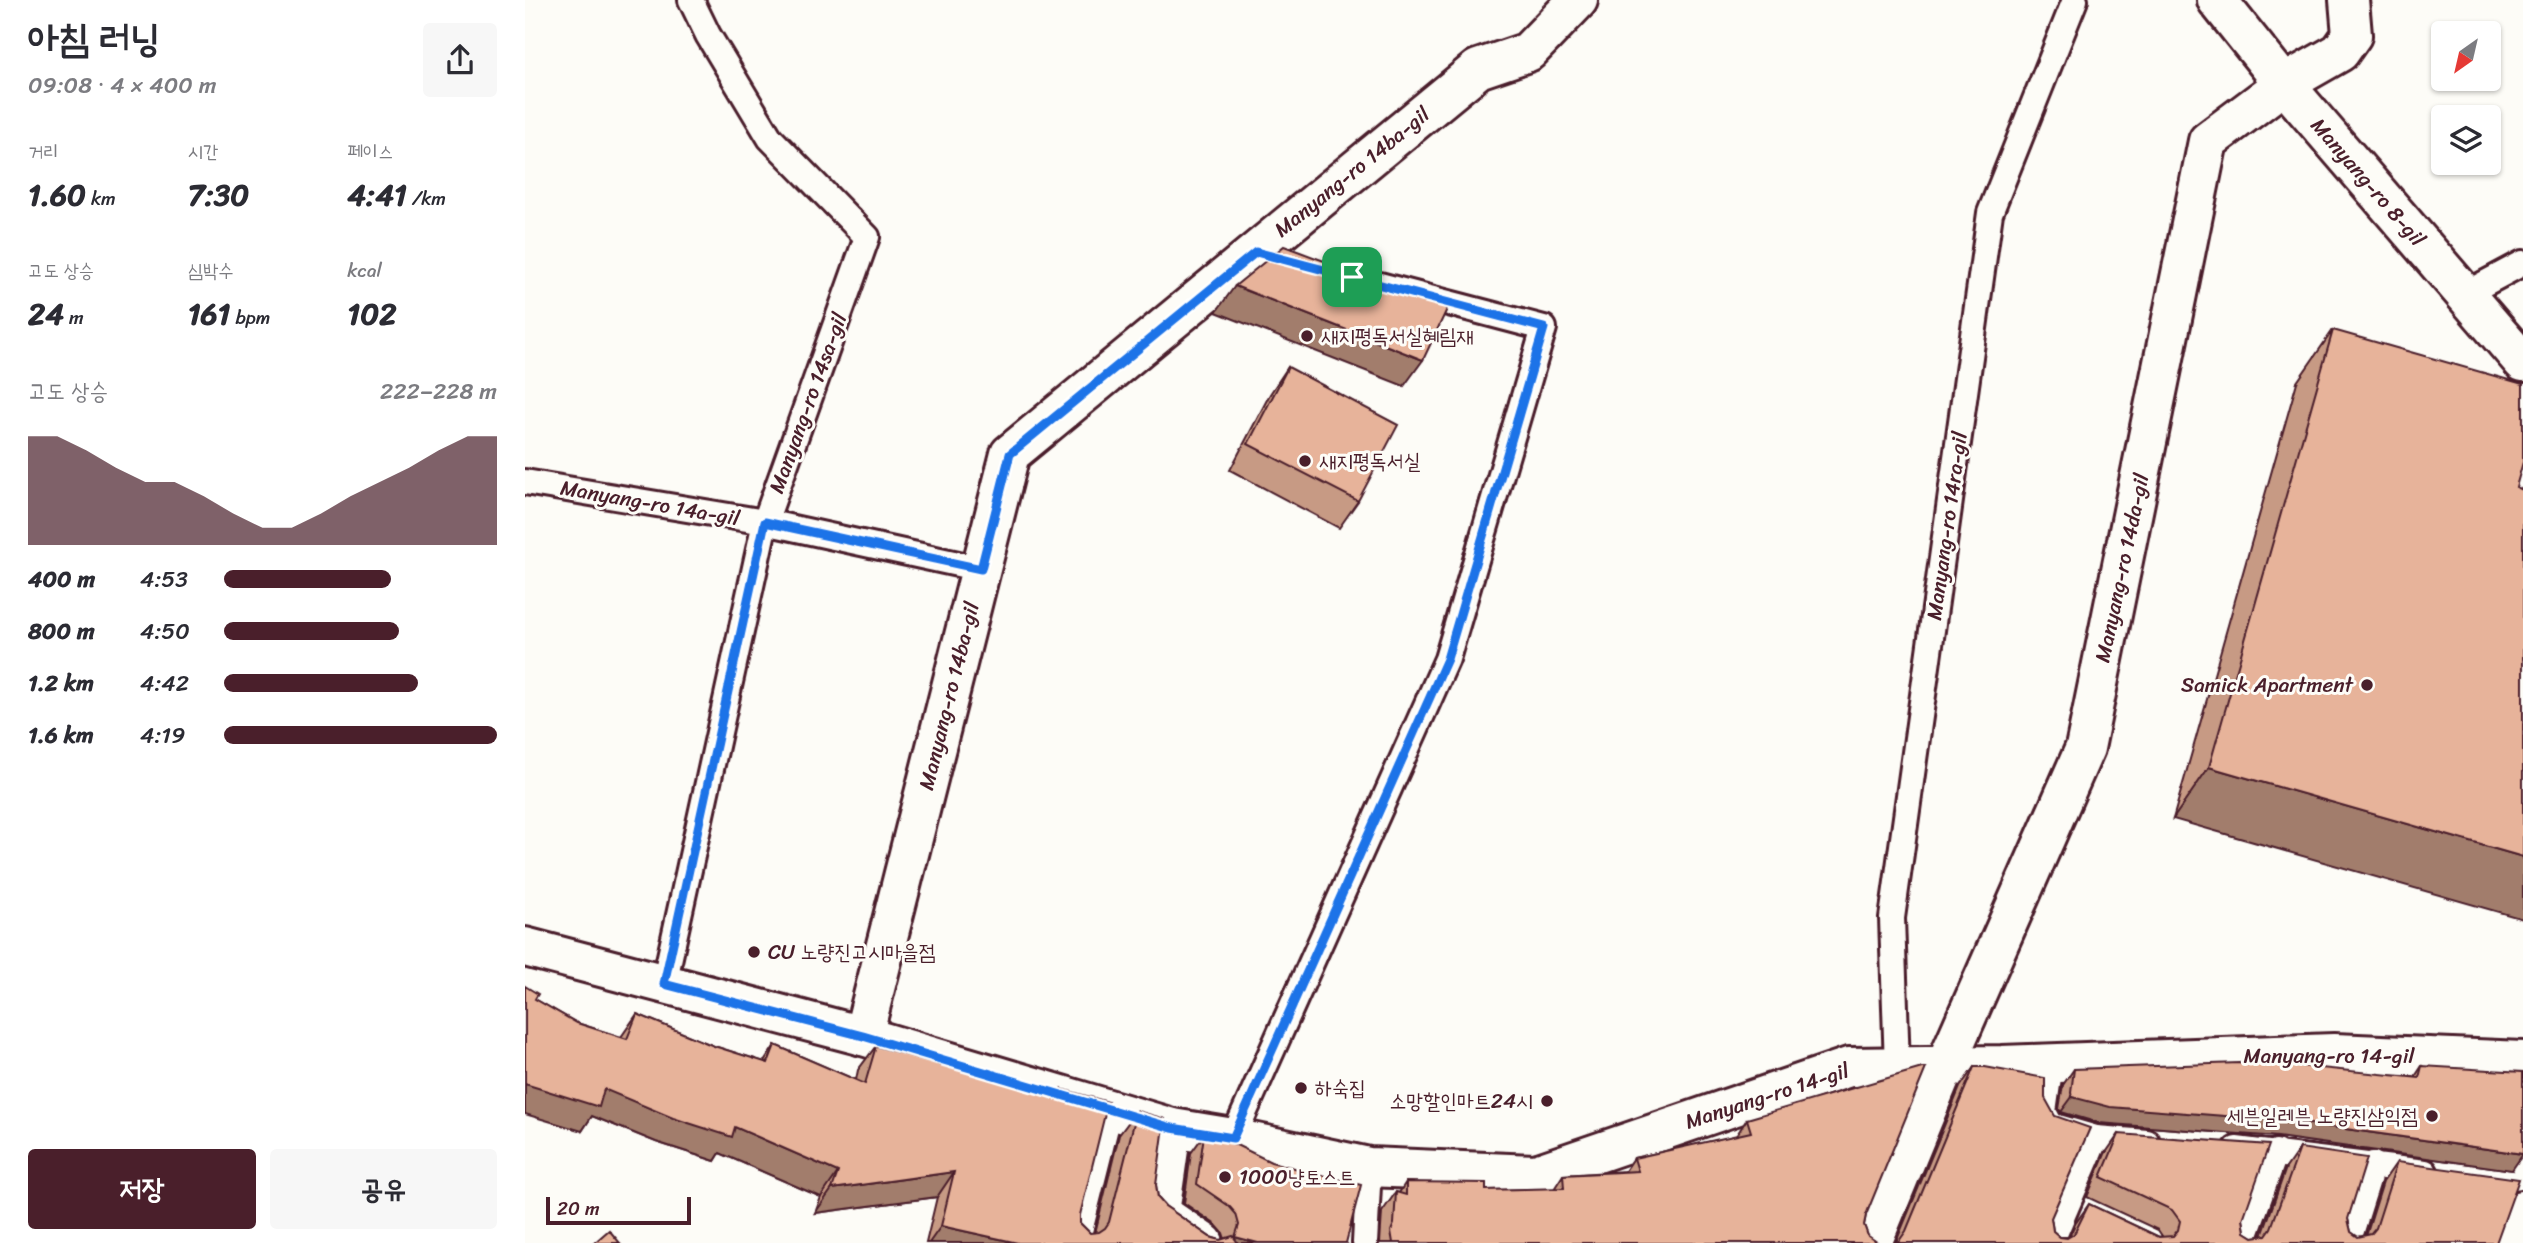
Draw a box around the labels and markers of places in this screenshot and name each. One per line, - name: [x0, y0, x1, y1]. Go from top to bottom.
- pin: [1322, 247, 1382, 307]
- place label: 새지평독서실혜림재: [1321, 317, 1473, 355]
- marker: 새지평독서실혜림재: [1299, 328, 1315, 344]
- place label: 새지평독서실: [1319, 442, 1420, 480]
- marker: 새지평독서실: [1297, 453, 1313, 469]
- place label: Samick Apartment: [2181, 666, 2355, 704]
- marker: Samick Apartment: [2359, 677, 2375, 693]
- place label: CU 노량진고시마을점: [768, 933, 936, 971]
- marker: CU 노량진고시마을점: [746, 944, 762, 960]
- place label: 하숙집: [1315, 1069, 1366, 1107]
- marker: 하숙집: [1293, 1080, 1309, 1096]
- place label: 소망할인마트24시: [1389, 1082, 1533, 1120]
- marker: 소망할인마트24시: [1539, 1093, 1555, 1109]
- place label: 세븐일레븐 노량진삼익점: [2227, 1097, 2418, 1135]
- marker: 세븐일레븐 노량진삼익점: [2424, 1108, 2440, 1124]
- place label: 1000냥토스트: [1239, 1158, 1355, 1196]
- marker: 1000냥토스트: [1217, 1169, 1233, 1185]

